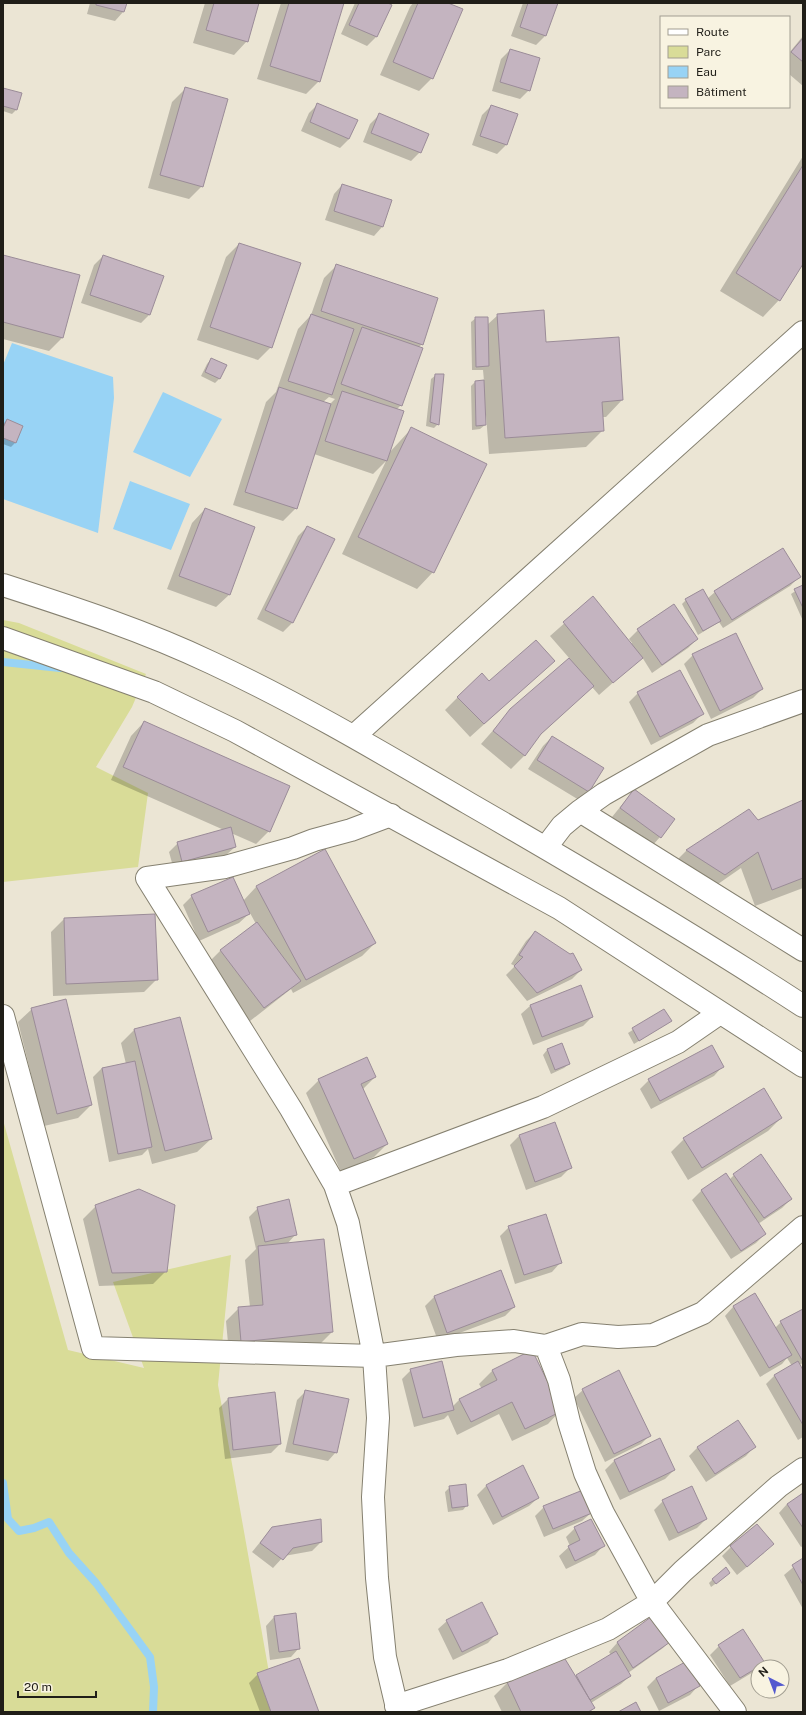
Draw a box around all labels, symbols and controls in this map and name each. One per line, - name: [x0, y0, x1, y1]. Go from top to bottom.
- legend: [660, 16, 790, 108]
- text: Route: [696, 25, 729, 39]
- text: Parc: [696, 45, 721, 59]
- text: Eau: [696, 65, 717, 79]
- text: Bâtiment: [696, 85, 747, 99]
- north arrow: [750, 1659, 790, 1699]
- text: N: [756, 1664, 771, 1679]
- scale bar: [18, 1673, 96, 1699]
- text: 20 m: [24, 1680, 52, 1694]

